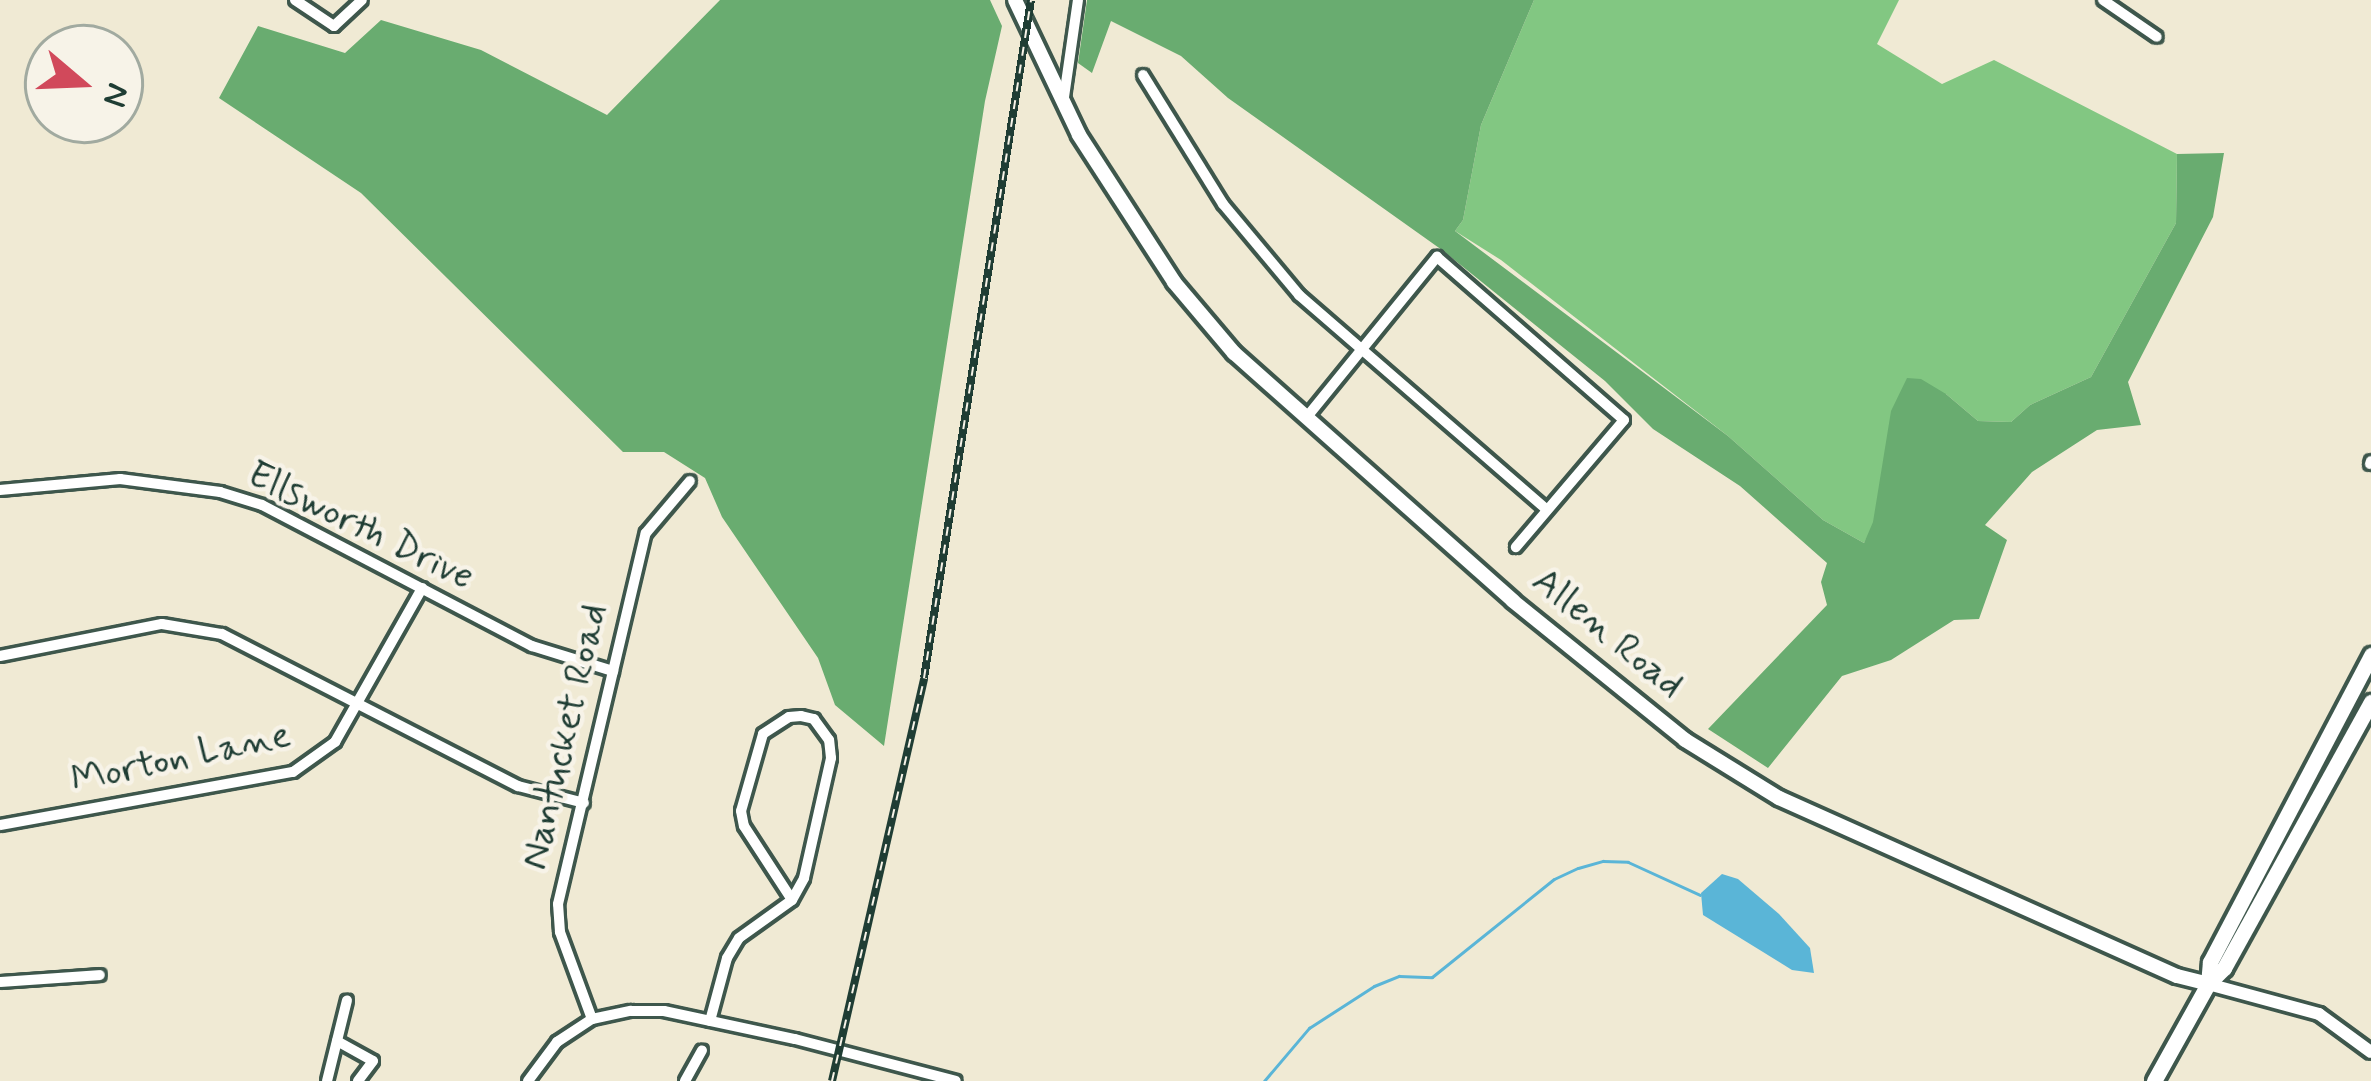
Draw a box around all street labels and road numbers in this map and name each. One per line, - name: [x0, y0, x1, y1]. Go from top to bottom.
- street label: Ellsworth Drive: [239, 452, 481, 602]
- street label: Allen Road: [1521, 558, 1693, 710]
- street label: Nantucket Road: [513, 601, 619, 873]
- street label: Morton Lane: [72, 714, 290, 804]

